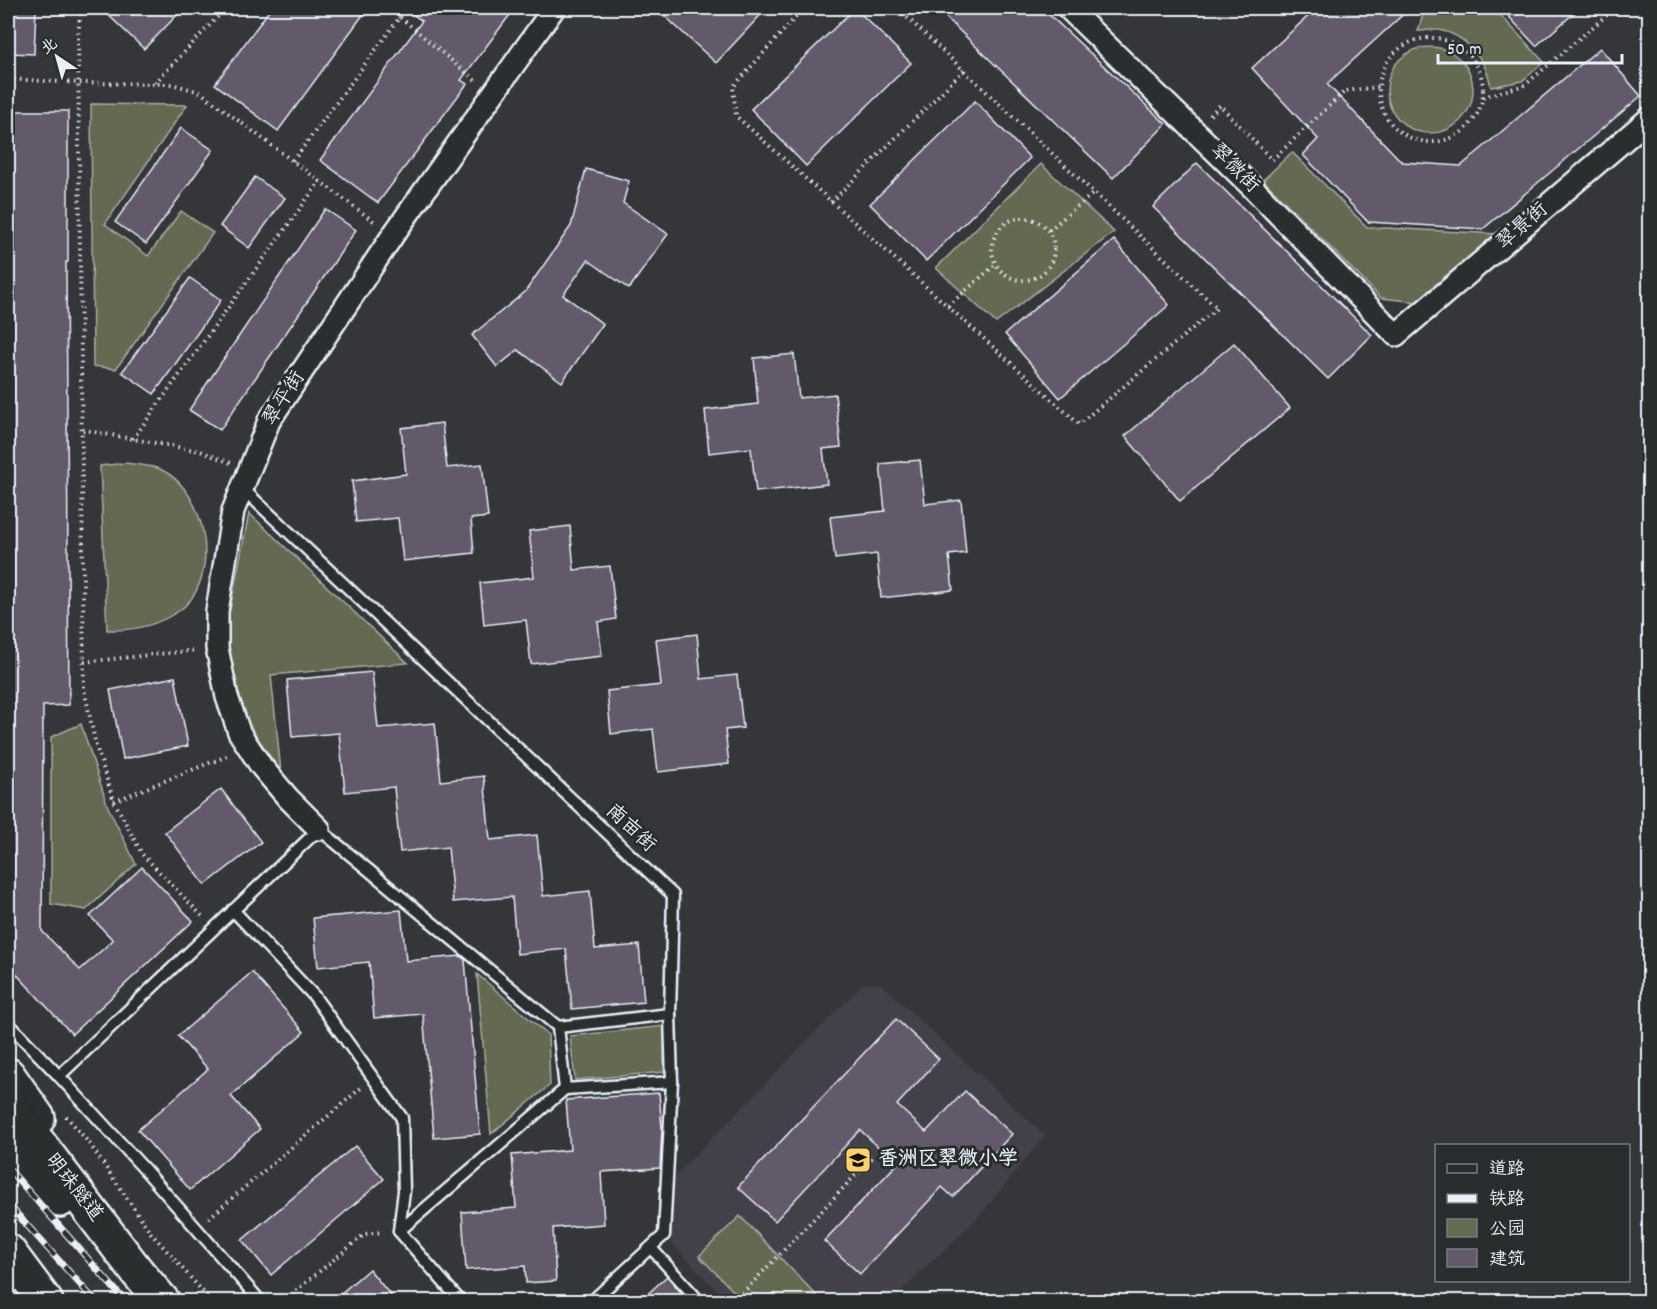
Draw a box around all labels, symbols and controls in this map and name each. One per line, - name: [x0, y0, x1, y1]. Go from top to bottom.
- north arrow: [27, 27, 87, 87]
- scale bar: [1438, 27, 1622, 65]
- text: 北: [36, 33, 63, 61]
- text: 50 m: [1447, 38, 1482, 63]
- street label: 翠微街: [1203, 138, 1265, 200]
- street label: 翠景街: [1491, 197, 1555, 257]
- street label: 翠平街: [257, 366, 313, 432]
- street label: 南亩街: [599, 798, 661, 860]
- legend: [1435, 1144, 1630, 1282]
- school or university icon: 香洲区翠微小学: [843, 1145, 873, 1175]
- place label: 香洲区翠微小学: [878, 1146, 1018, 1174]
- street label: 明珠隧道: [37, 1148, 109, 1228]
- text: 道路: [1489, 1158, 1525, 1183]
- text: 铁路: [1489, 1188, 1525, 1213]
- text: 公园: [1489, 1218, 1525, 1243]
- text: 建筑: [1489, 1248, 1525, 1273]

